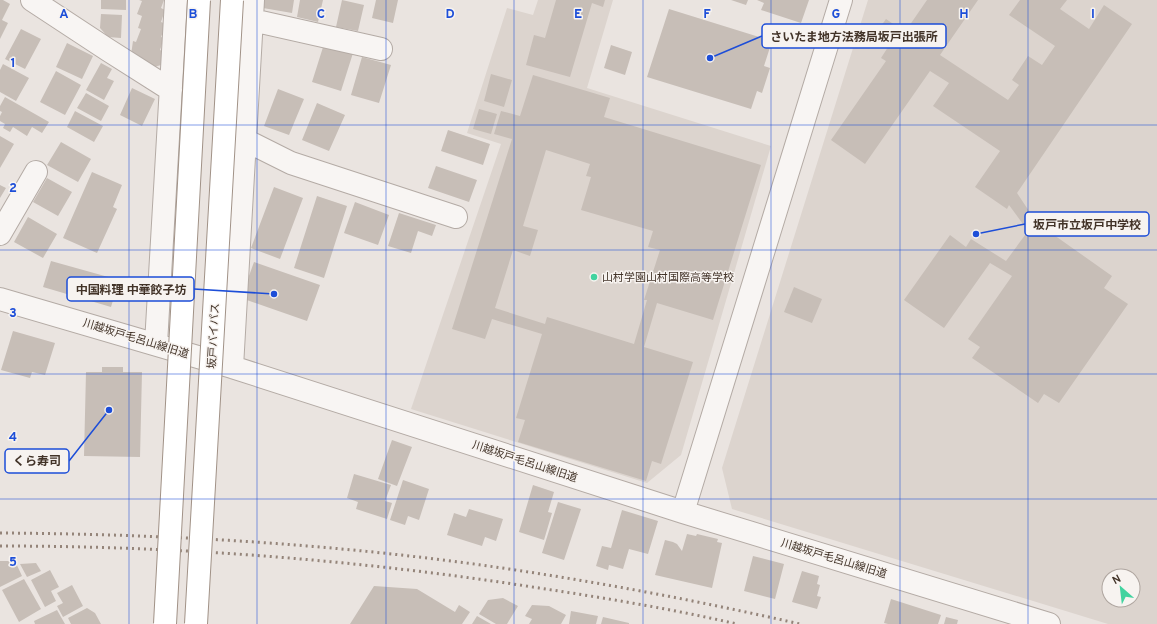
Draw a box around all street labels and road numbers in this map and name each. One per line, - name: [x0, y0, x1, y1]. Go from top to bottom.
- street label: 坂戸バイパス: [205, 303, 223, 369]
- street label: 川越坂戸毛呂山線旧道: [81, 316, 190, 362]
- street label: 川越坂戸毛呂山線旧道: [470, 438, 579, 486]
- street label: 川越坂戸毛呂山線旧道: [779, 536, 888, 582]

